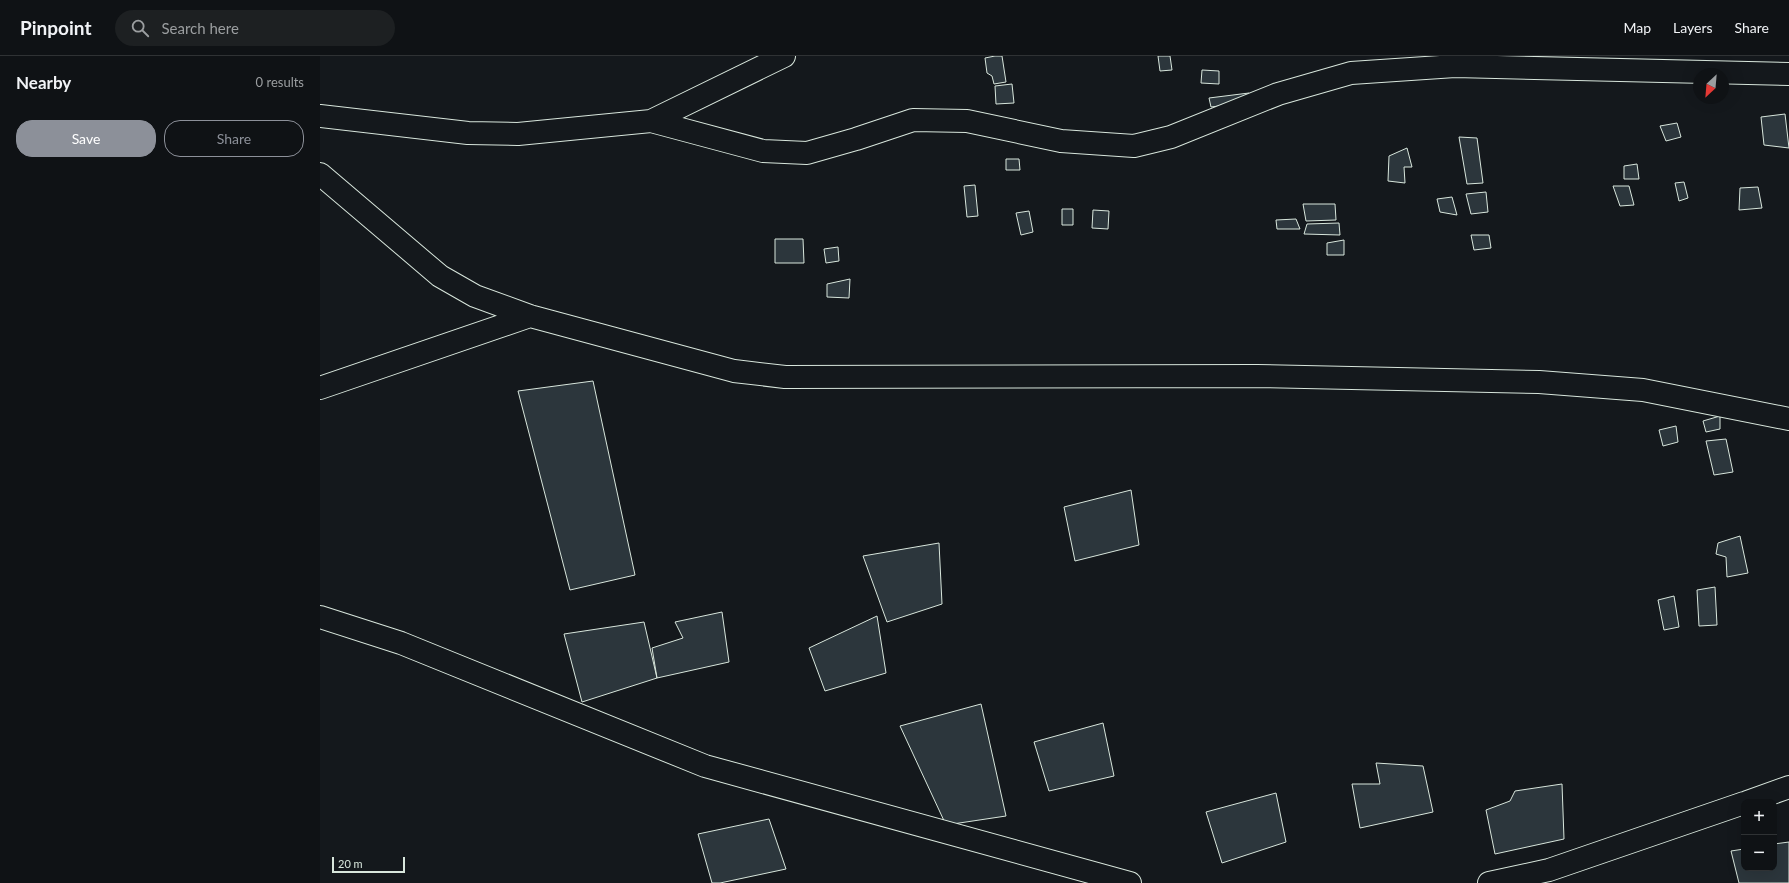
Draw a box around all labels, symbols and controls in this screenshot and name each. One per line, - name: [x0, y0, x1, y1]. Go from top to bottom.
- search box: [115, 10, 395, 46]
- text: Pinpoint: [20, 16, 91, 39]
- icon: search: [129, 17, 151, 39]
- text: Search here: [161, 19, 239, 37]
- text: Map: [1623, 19, 1651, 36]
- text: Layers: [1673, 19, 1713, 36]
- text: Share: [1735, 19, 1769, 36]
- north arrow: [1693, 68, 1729, 104]
- text: Nearby: [16, 72, 71, 93]
- text: 0 results: [256, 74, 304, 90]
- button: Save: [16, 120, 156, 157]
- button: Share: [164, 120, 304, 157]
- map controls: [1741, 799, 1777, 871]
- button: +: [1741, 799, 1777, 835]
- button: −: [1741, 835, 1777, 871]
- scale bar: [332, 855, 405, 874]
- text: 20 m: [338, 857, 363, 870]

